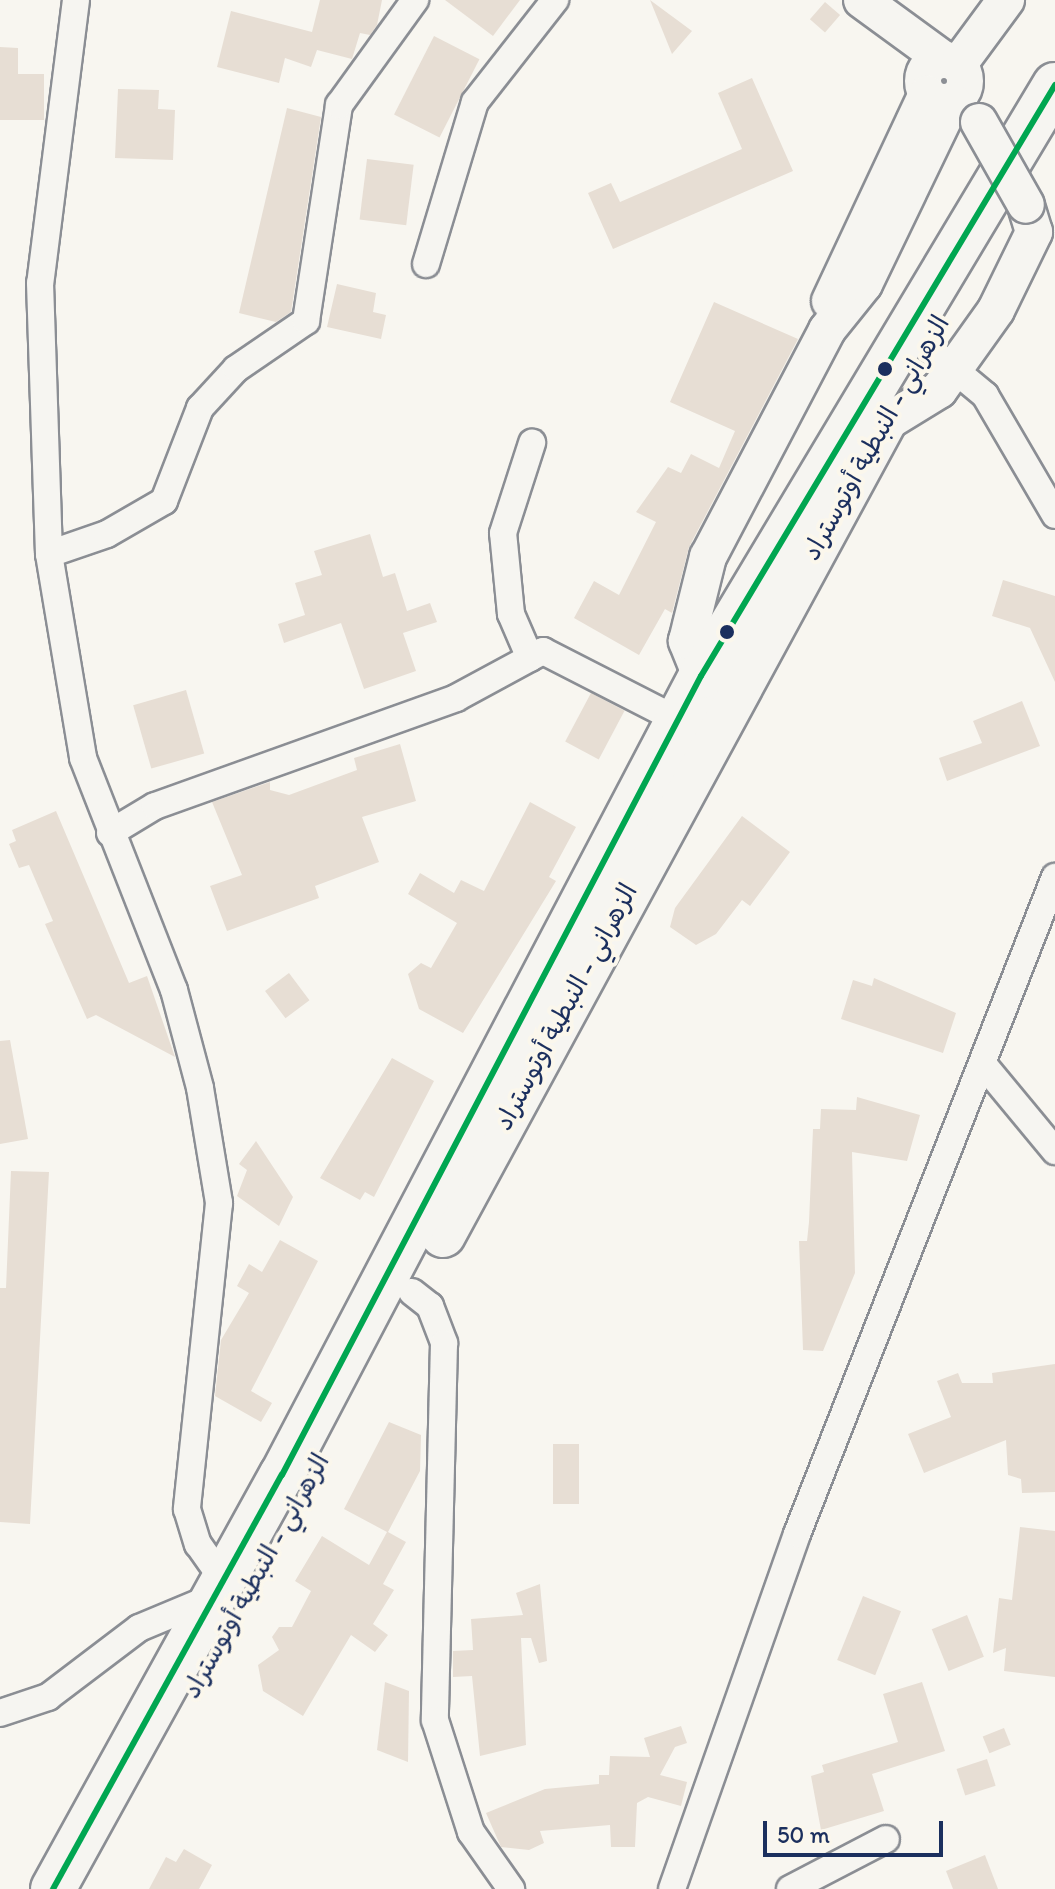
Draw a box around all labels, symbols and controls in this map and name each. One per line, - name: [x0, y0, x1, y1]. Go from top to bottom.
- street label: الزهراني - النبطية أوتوستراد: [796, 310, 956, 566]
- unlabelled marker: [877, 361, 893, 377]
- unlabelled marker: [719, 624, 735, 640]
- street label: الزهراني - النبطية أوتوستراد: [488, 878, 644, 1136]
- street label: الزهراني - النبطية أوتوستراد: [176, 1448, 336, 1704]
- scale bar: [767, 1805, 947, 1855]
- text: 50 m: [777, 1820, 830, 1849]

